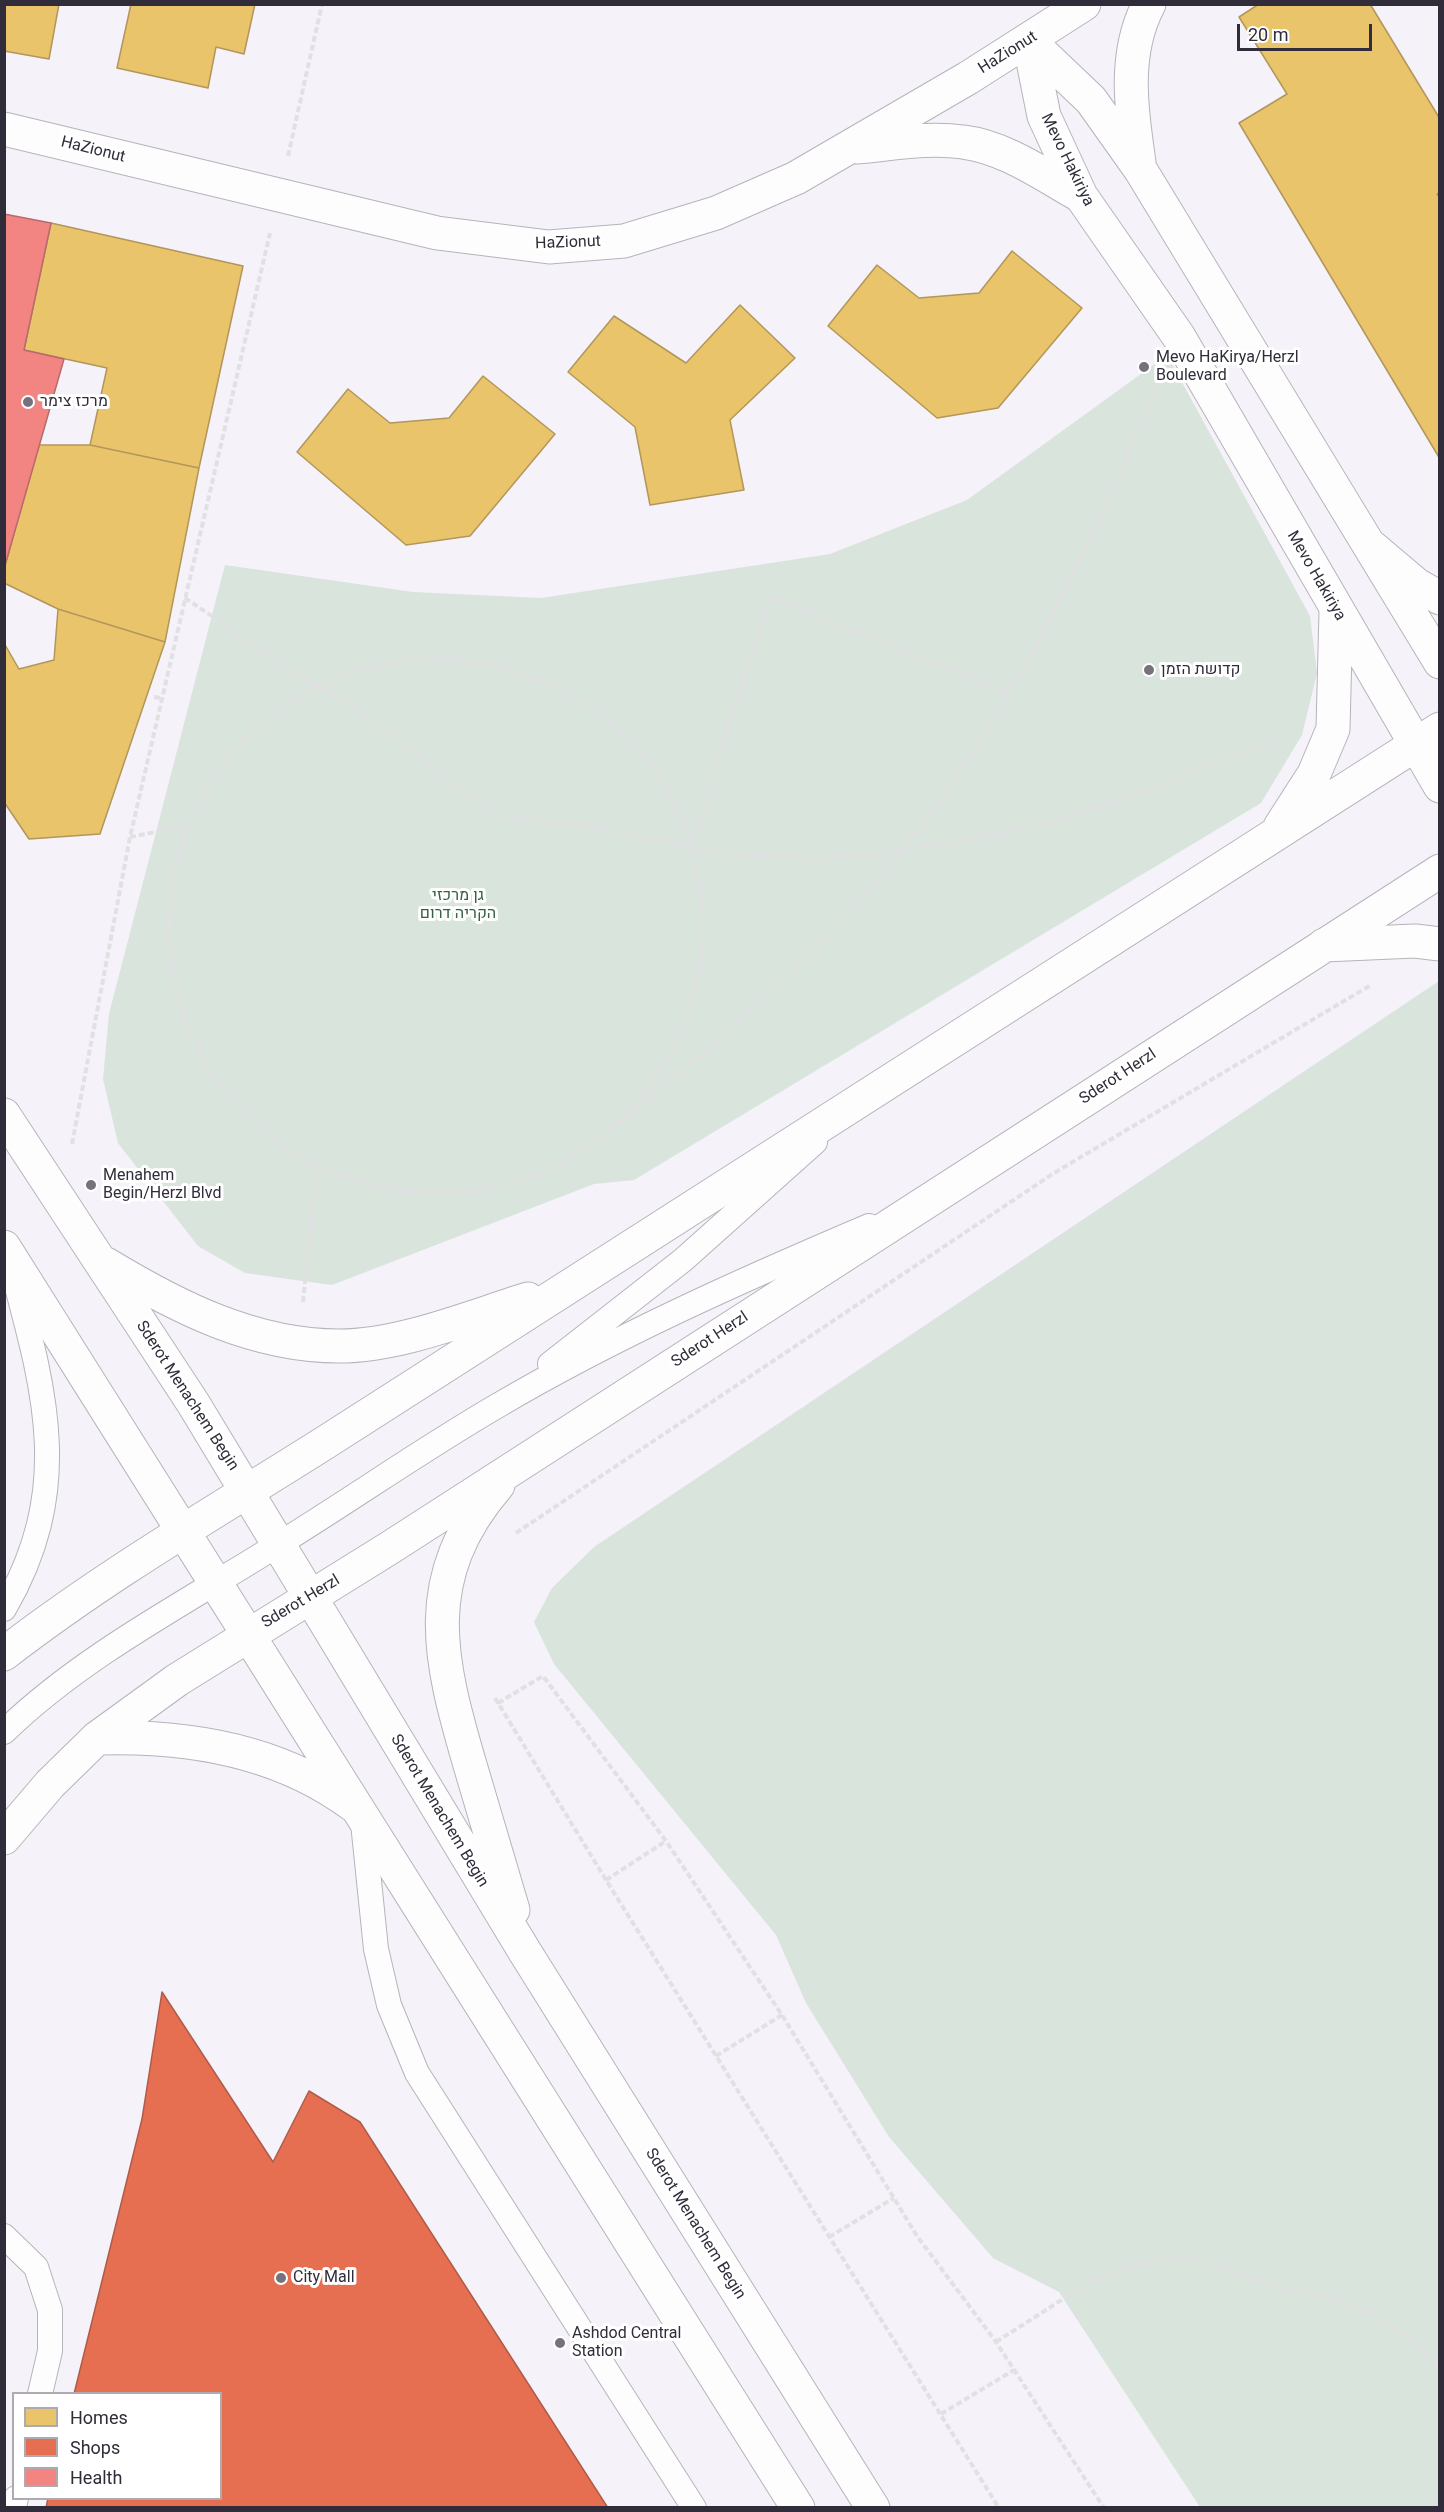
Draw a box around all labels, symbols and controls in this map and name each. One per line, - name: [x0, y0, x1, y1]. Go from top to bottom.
- scale bar: [1240, 12, 1375, 50]
- text: 20 m: [1248, 24, 1288, 45]
- street label: HaZionut: [975, 27, 1041, 79]
- street label: Mevo Hakiriya: [1036, 111, 1098, 209]
- street label: HaZionut: [59, 133, 127, 167]
- street label: HaZionut: [535, 232, 601, 254]
- place label: Mevo HaKirya/Herzl Boulevard: [1156, 348, 1299, 386]
- marker: Mevo HaKirya/Herzl Boulevard: [1137, 360, 1151, 374]
- place label: מרכז צימר: [40, 392, 108, 412]
- marker: מרכז צימר: [21, 395, 35, 409]
- street label: Mevo Hakiriya: [1283, 528, 1349, 624]
- place label: קדושת הזמן: [1161, 660, 1240, 680]
- marker: קדושת הזמן: [1142, 663, 1156, 677]
- park label: גן מרכזי הקריה דרום: [420, 886, 496, 924]
- street label: Sderot Herzl: [1076, 1045, 1160, 1109]
- place label: Menahem Begin/Herzl Blvd: [103, 1166, 221, 1204]
- marker: Menahem Begin/Herzl Blvd: [84, 1178, 98, 1192]
- street label: Sderot Herzl: [668, 1308, 752, 1372]
- street label: Sderot Menachem Begin: [131, 1318, 243, 1474]
- street label: Sderot Herzl: [258, 1571, 344, 1633]
- street label: Sderot Menachem Begin: [386, 1731, 492, 1891]
- street label: Sderot Menachem Begin: [641, 2145, 749, 2303]
- place label: City Mall: [293, 2268, 355, 2288]
- marker: City Mall: [274, 2271, 288, 2285]
- place label: Ashdod Central Station: [572, 2324, 681, 2362]
- marker: Ashdod Central Station: [553, 2336, 567, 2350]
- legend: [12, 2392, 222, 2500]
- text: Homes: [70, 2407, 128, 2428]
- text: Shops: [70, 2437, 120, 2458]
- text: Health: [70, 2467, 122, 2488]

